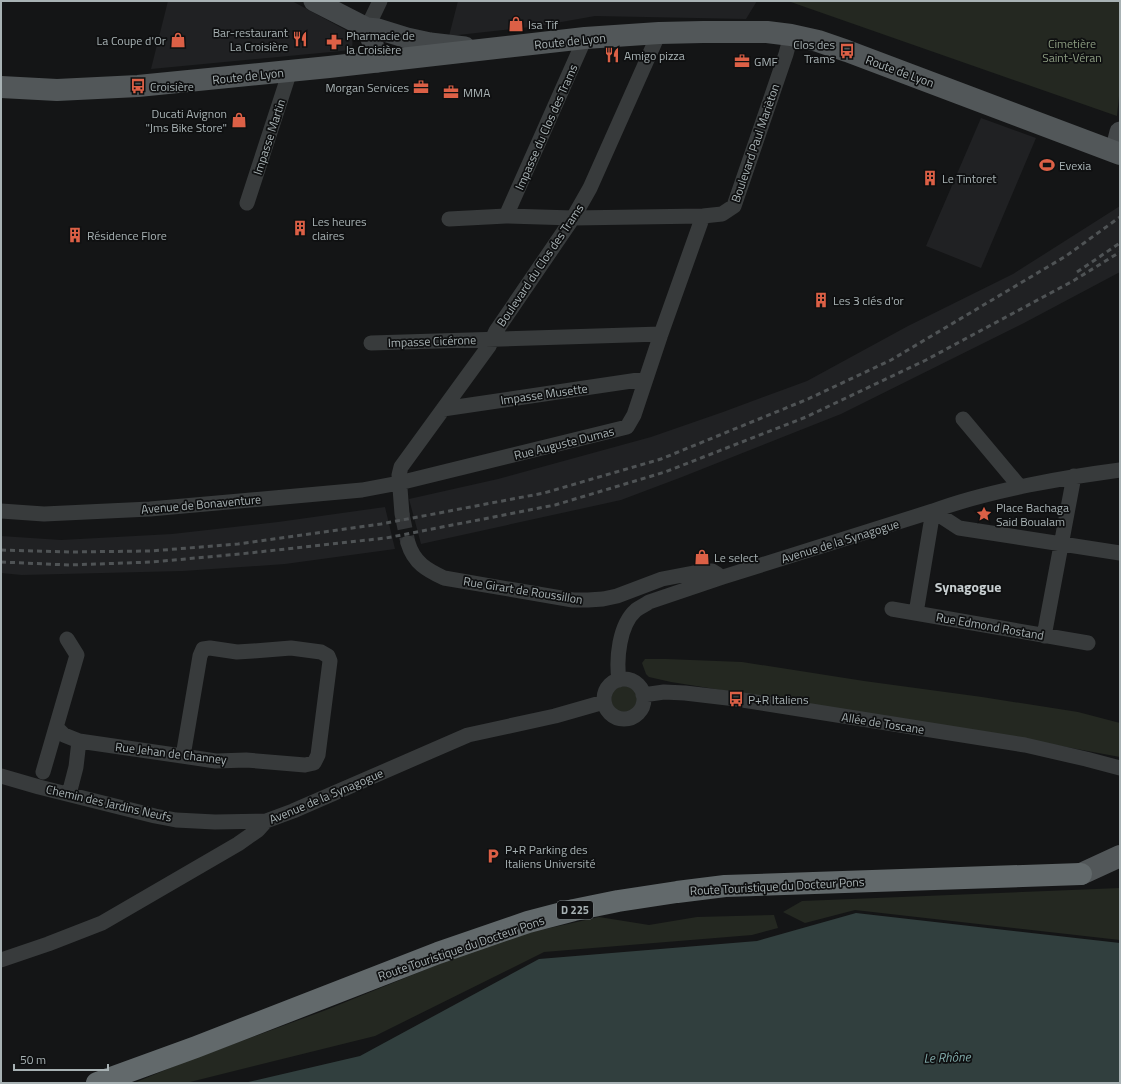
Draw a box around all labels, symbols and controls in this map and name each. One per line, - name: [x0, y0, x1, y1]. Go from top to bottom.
- shop icon: Isa Tif: [507, 15, 525, 33]
- place label: Isa Tif: [528, 15, 558, 34]
- place label: Bar-restaurant La Croisière: [213, 23, 289, 56]
- place label: Pharmacie de la Croisière: [346, 26, 415, 59]
- street label: Route de Lyon: [533, 28, 607, 54]
- restaurant icon: Bar-restaurant La Croisière: [291, 30, 309, 48]
- place label: La Coupe d'Or: [97, 31, 166, 50]
- shop icon: La Coupe d'Or: [169, 31, 187, 49]
- pharmacy icon: Pharmacie de la Croisière: [325, 33, 343, 51]
- park label: Cimetière Saint-Véran: [1042, 34, 1102, 67]
- place label: Clos des Trams: [793, 35, 835, 68]
- bus stop icon: Clos des Trams: [838, 42, 856, 60]
- restaurant icon: Amigo pizza: [603, 46, 621, 64]
- place label: Amigo pizza: [624, 46, 685, 65]
- street label: Route de Lyon: [863, 50, 937, 92]
- office icon: GMF: [733, 52, 751, 70]
- place label: GMF: [754, 52, 778, 71]
- street label: Impasse du Clos des Trams: [510, 61, 583, 193]
- street label: Route de Lyon: [211, 63, 285, 89]
- bus stop icon: Croisière: [129, 77, 147, 95]
- place label: Croisière: [150, 77, 194, 96]
- place label: Morgan Services: [325, 78, 409, 97]
- office icon: Morgan Services: [412, 78, 430, 96]
- street label: Boulevard Paul Marièton: [726, 81, 784, 205]
- office icon: MMA: [442, 83, 460, 101]
- place label: MMA: [463, 83, 490, 102]
- street label: Impasse Martin: [248, 97, 290, 177]
- place label: Ducati Avignon "Jms Bike Store": [145, 104, 227, 137]
- shop icon: Ducati Avignon "Jms Bike Store": [230, 111, 248, 129]
- sports icon: Evexia: [1038, 156, 1056, 174]
- place label: Evexia: [1059, 156, 1091, 175]
- building icon: Le Tintoret: [921, 169, 939, 187]
- place label: Le Tintoret: [942, 169, 997, 188]
- street label: Boulevard du Clos des Trams: [492, 199, 588, 330]
- place label: Les heures claires: [312, 212, 367, 245]
- building icon: Les heures claires: [291, 219, 309, 237]
- building icon: Résidence Flore: [66, 226, 84, 244]
- place label: Résidence Flore: [87, 226, 167, 245]
- building icon: Les 3 clés d'or: [812, 291, 830, 309]
- place label: Les 3 clés d'or: [833, 291, 904, 310]
- street label: Impasse Cicérone: [387, 330, 477, 352]
- street label: Impasse Musette: [499, 378, 589, 410]
- street label: Rue Auguste Dumas: [512, 421, 617, 465]
- street label: Avenue de Bonaventure: [140, 489, 262, 519]
- place label: Place Bachaga Said Boualam: [996, 498, 1069, 531]
- place icon: Place Bachaga Said Boualam: [975, 505, 993, 523]
- street label: Avenue de la Synagogue: [779, 514, 901, 568]
- shop icon: Le select: [693, 548, 711, 566]
- place label: Le select: [714, 548, 759, 567]
- street label: Rue Girart de Roussillon: [462, 571, 584, 609]
- district label: Synagogue: [935, 576, 1001, 597]
- street label: Rue Edmond Rostand: [935, 607, 1045, 645]
- bus stop icon: P+R Italiens: [727, 690, 745, 708]
- place label: P+R Italiens: [748, 690, 809, 709]
- street label: Allée de Toscane: [840, 707, 926, 739]
- street label: Rue Jehan de Channey: [114, 737, 228, 769]
- street label: Avenue de la Synagogue: [266, 763, 386, 829]
- street label: Chemin des Jardins Neufs: [44, 779, 174, 827]
- place label: P+R Parking des Italiens Université: [505, 840, 595, 873]
- parking icon: P+R Parking des Italiens Université: [484, 847, 502, 865]
- street label: Route Touristique du Docteur Pons: [689, 872, 865, 900]
- road number: D 225: [557, 901, 593, 919]
- street label: Route Touristique du Docteur Pons: [375, 910, 547, 985]
- scale bar: [14, 1046, 108, 1072]
- water label: Le Rhône: [923, 1046, 972, 1068]
- text: 50 m: [20, 1050, 46, 1069]

